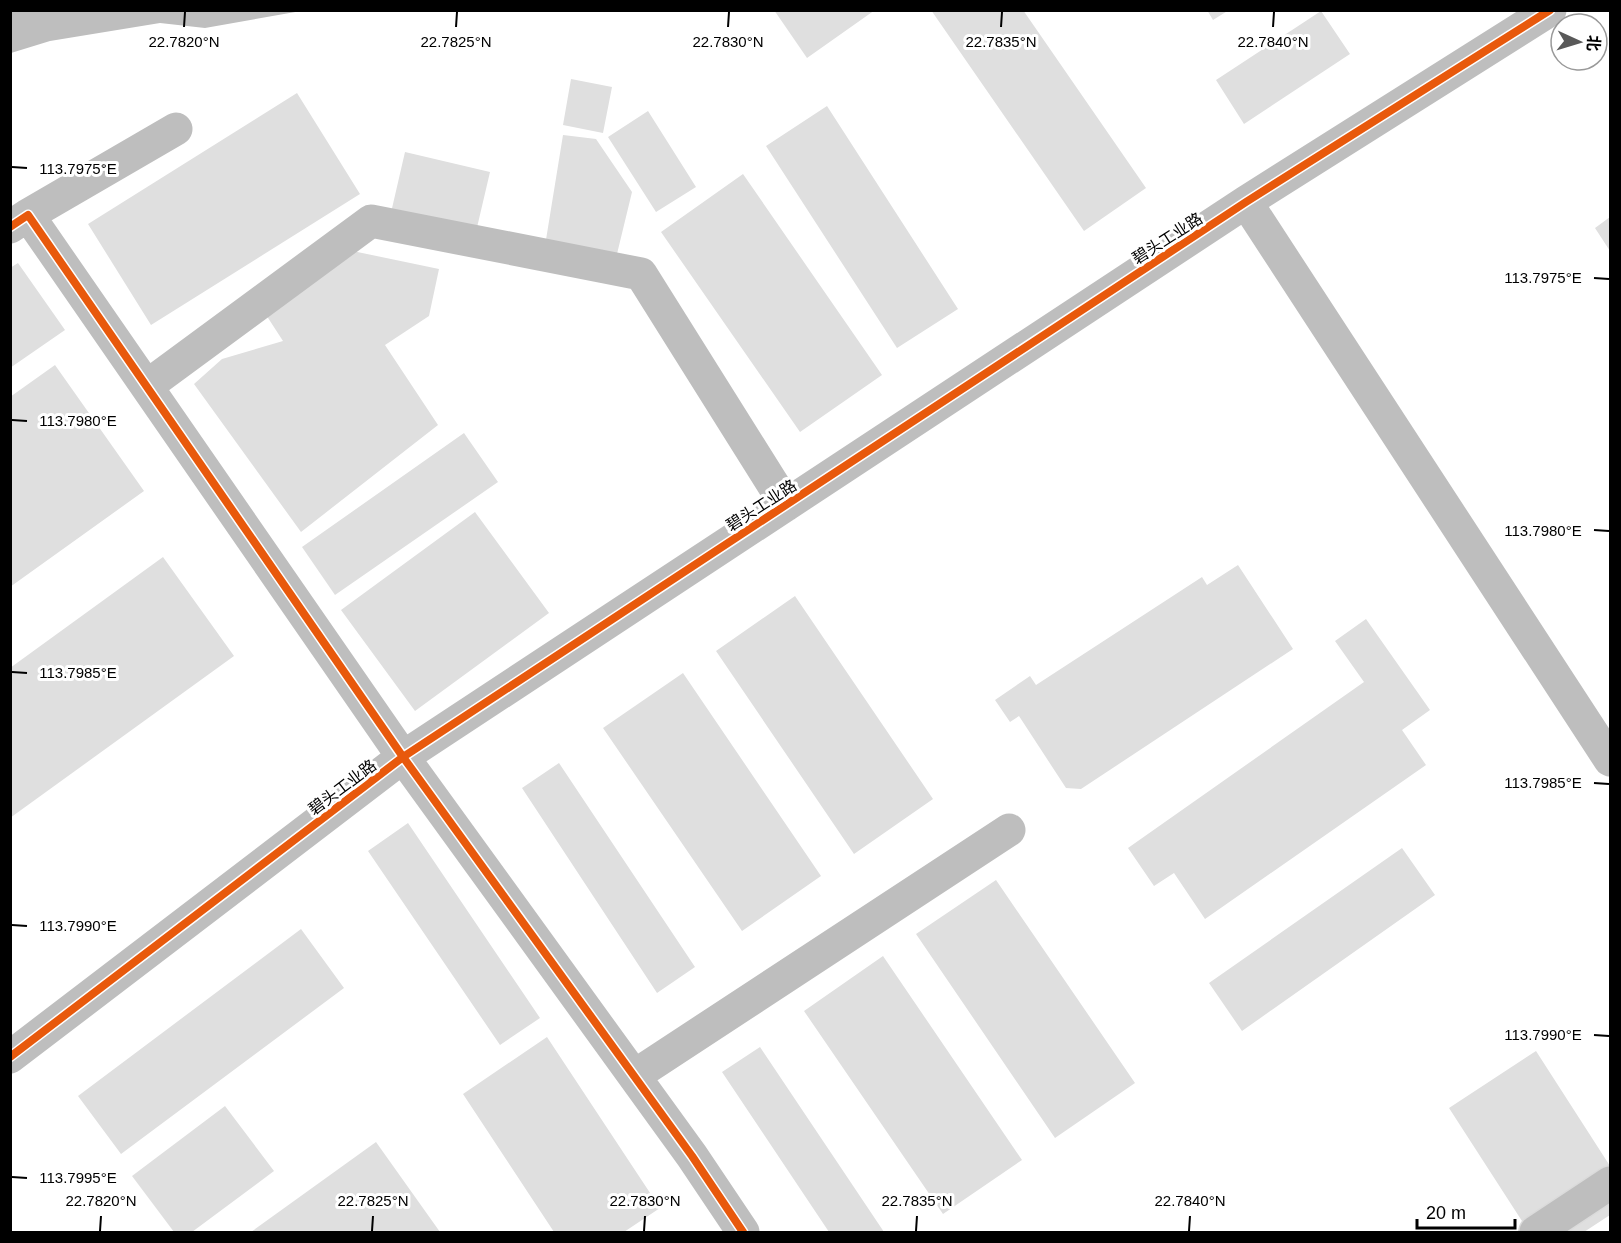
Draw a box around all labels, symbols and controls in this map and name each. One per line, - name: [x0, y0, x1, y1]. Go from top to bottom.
- north arrow: [1549, 12, 1609, 72]
- text: 22.7820°N: [148, 33, 220, 50]
- text: 22.7825°N: [420, 33, 492, 50]
- text: 22.7830°N: [692, 33, 764, 50]
- text: 22.7835°N: [965, 33, 1037, 50]
- text: 22.7840°N: [1237, 33, 1309, 50]
- text: 北: [1584, 34, 1603, 52]
- text: 113.7975°E: [39, 160, 117, 177]
- street label: 碧头工业路: [1129, 210, 1205, 267]
- text: 113.7975°E: [1504, 269, 1582, 286]
- text: 113.7980°E: [39, 412, 117, 429]
- street label: 碧头工业路: [723, 477, 799, 534]
- text: 113.7980°E: [1504, 522, 1582, 539]
- text: 113.7985°E: [39, 664, 117, 681]
- street label: 碧头工业路: [305, 757, 379, 818]
- text: 113.7985°E: [1504, 774, 1582, 791]
- text: 113.7990°E: [39, 917, 117, 934]
- text: 113.7990°E: [1504, 1026, 1582, 1043]
- text: 113.7995°E: [39, 1169, 117, 1186]
- text: 22.7820°N: [65, 1192, 137, 1209]
- text: 22.7825°N: [337, 1192, 409, 1209]
- text: 22.7830°N: [609, 1192, 681, 1209]
- text: 22.7835°N: [881, 1192, 953, 1209]
- text: 22.7840°N: [1154, 1192, 1226, 1209]
- scale bar: [1417, 1192, 1514, 1230]
- text: 20 m: [1426, 1203, 1466, 1223]

